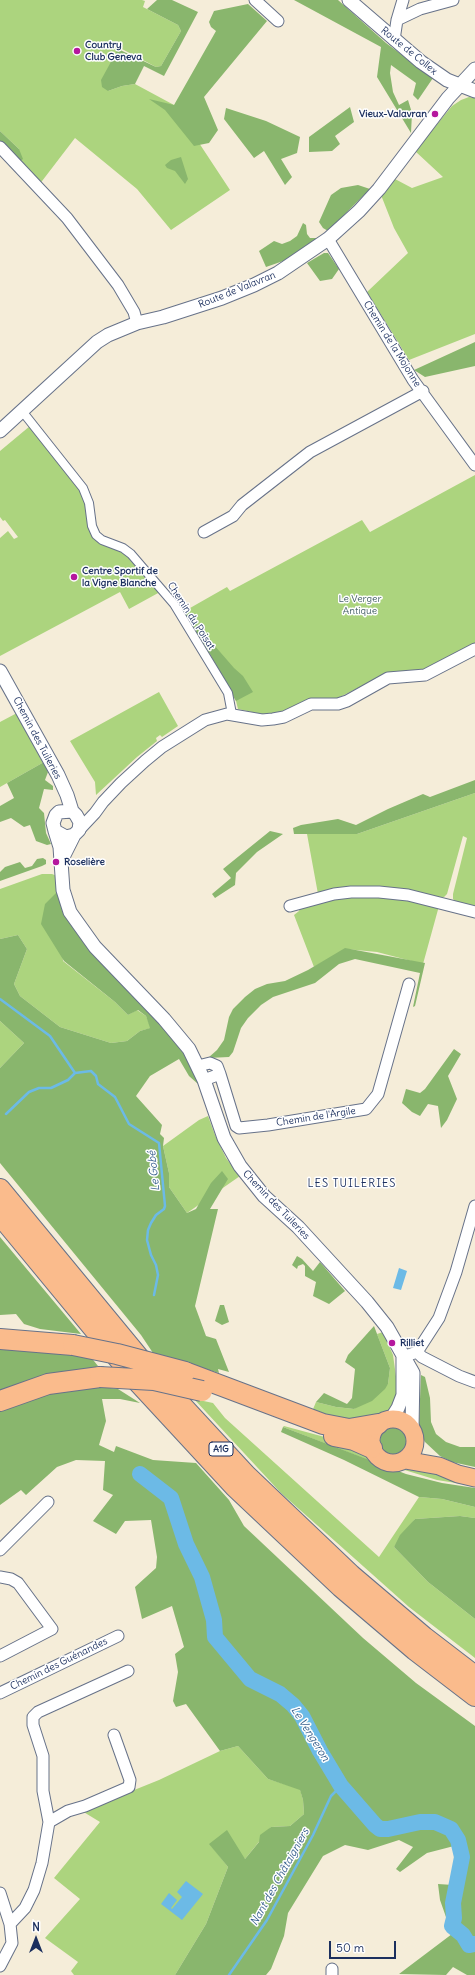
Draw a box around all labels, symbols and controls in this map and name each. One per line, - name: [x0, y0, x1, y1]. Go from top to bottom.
- street label: Route de Collex: [378, 25, 440, 77]
- place label: Country Club Geneva: [85, 39, 142, 62]
- marker: Country Club Geneva: [72, 46, 82, 56]
- place label: Vieux-Valavran: [359, 108, 427, 120]
- marker: Vieux-Valavran: [430, 109, 440, 119]
- street label: Route de Valavran: [197, 269, 277, 311]
- street label: Chemin de la Mojonne: [361, 299, 423, 389]
- place label: Centre Sportif de la Vigne Blanche: [82, 565, 158, 588]
- marker: Centre Sportif de la Vigne Blanche: [69, 572, 79, 582]
- street label: Chemin du Poisat: [165, 580, 217, 652]
- park label: Le Verger Antique: [338, 593, 382, 616]
- street label: Chemin des Tuileries: [10, 695, 64, 781]
- place label: Roselière: [64, 856, 105, 868]
- marker: Roselière: [51, 857, 61, 867]
- street label: Chemin de l'Argile: [275, 1105, 357, 1129]
- water label: Le Gobé: [145, 1150, 163, 1192]
- street label: Chemin des Tuileries: [240, 1168, 312, 1242]
- district label: LES TUILERIES: [308, 1177, 396, 1191]
- place label: Rilliet: [400, 1337, 424, 1349]
- marker: Rilliet: [387, 1338, 397, 1348]
- road number: A1G: [209, 1442, 233, 1456]
- street label: Chemin des Guénandes: [8, 1635, 110, 1693]
- water label: Le Vengeron: [288, 1704, 332, 1764]
- water label: Nant des Châtaigniers: [248, 1826, 312, 1928]
- north arrow: [16, 1919, 56, 1959]
- text: N: [32, 1920, 40, 1934]
- scale bar: [331, 1933, 398, 1959]
- text: 50 m: [336, 1940, 364, 1955]

